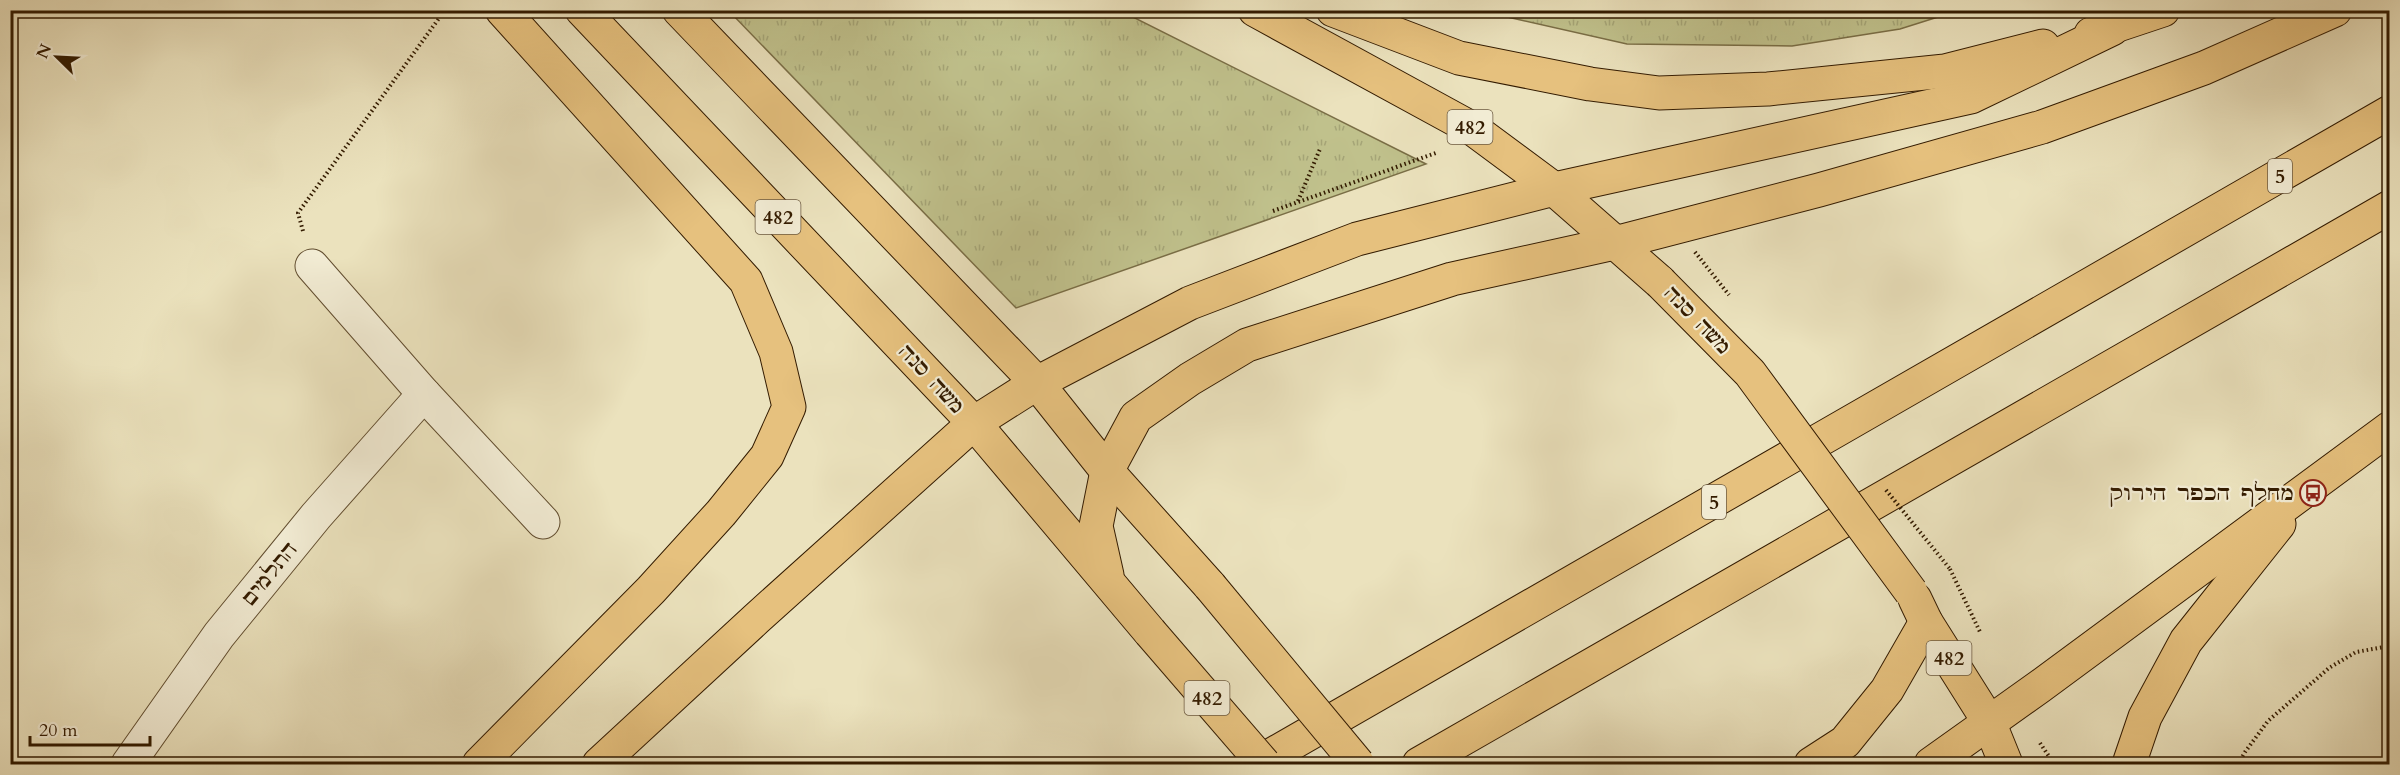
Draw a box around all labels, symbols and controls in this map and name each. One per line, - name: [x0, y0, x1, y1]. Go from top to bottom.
- north arrow: [27, 27, 87, 87]
- text: N: [31, 40, 57, 62]
- road number: 482: [1448, 110, 1492, 144]
- road number: 5: [2268, 159, 2292, 193]
- road number: 482: [756, 200, 800, 234]
- street label: משה סנה: [1658, 280, 1738, 361]
- street label: משה סנה: [892, 338, 971, 420]
- bus stop icon: מחלף הכפר הירוק: [2298, 478, 2328, 508]
- place label: מחלף הכפר הירוק: [2110, 479, 2294, 508]
- road number: 5: [1702, 485, 1726, 519]
- street label: התלמים: [235, 536, 304, 613]
- road number: 482: [1926, 641, 1972, 675]
- road number: 482: [1184, 681, 1230, 715]
- scale bar: [30, 709, 150, 747]
- text: 20 m: [39, 718, 78, 743]

